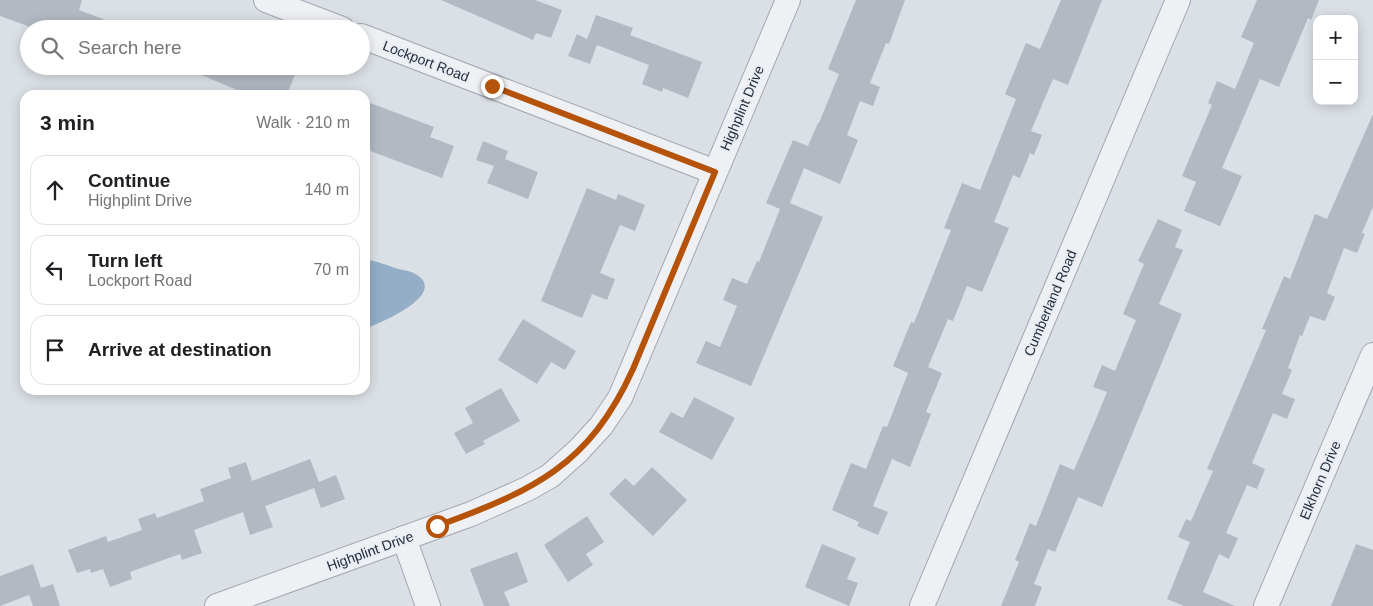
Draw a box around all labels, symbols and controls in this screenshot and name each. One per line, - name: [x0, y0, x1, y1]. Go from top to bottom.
- map controls: [1313, 15, 1358, 105]
- button: +: [1313, 15, 1358, 60]
- search box: [20, 20, 370, 75]
- icon: search: [38, 34, 66, 62]
- text: Search here: [78, 37, 182, 58]
- street label: Lockport Road: [381, 37, 471, 85]
- button: −: [1313, 60, 1358, 105]
- street label: Highplint Drive: [717, 63, 767, 153]
- route end: [481, 75, 504, 98]
- text: 3 min: [40, 111, 95, 134]
- text: Walk · 210 m: [256, 114, 350, 131]
- text: Continue: [88, 170, 170, 191]
- icon: ahead: [41, 176, 69, 204]
- text: 140 m: [305, 181, 349, 198]
- text: Highplint Drive: [88, 192, 192, 209]
- street label: Cumberland Road: [1020, 248, 1080, 358]
- text: Turn left: [88, 250, 163, 271]
- icon: left: [41, 256, 69, 284]
- text: 70 m: [313, 261, 349, 278]
- text: Lockport Road: [88, 272, 192, 289]
- icon: arrive: [41, 336, 69, 364]
- text: Arrive at destination: [88, 339, 272, 360]
- street label: Elkhorn Drive: [1296, 438, 1344, 522]
- route start: [426, 515, 449, 538]
- street label: Highplint Drive: [324, 528, 416, 574]

